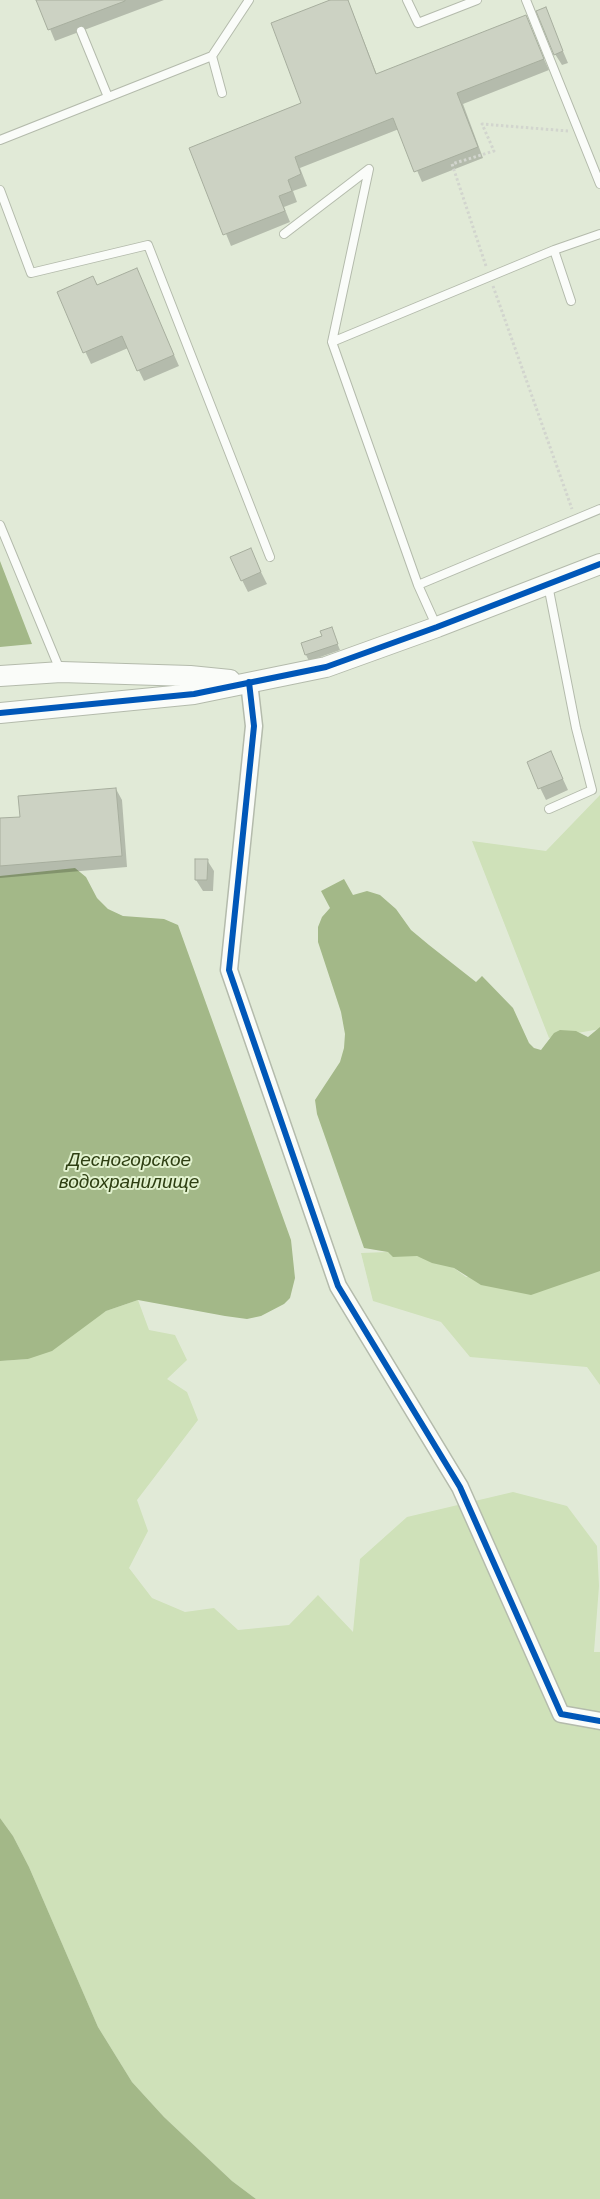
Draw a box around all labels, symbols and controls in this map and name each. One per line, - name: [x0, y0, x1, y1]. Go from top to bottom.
- water label: Десногорское водохранилище: [59, 1149, 199, 1193]

